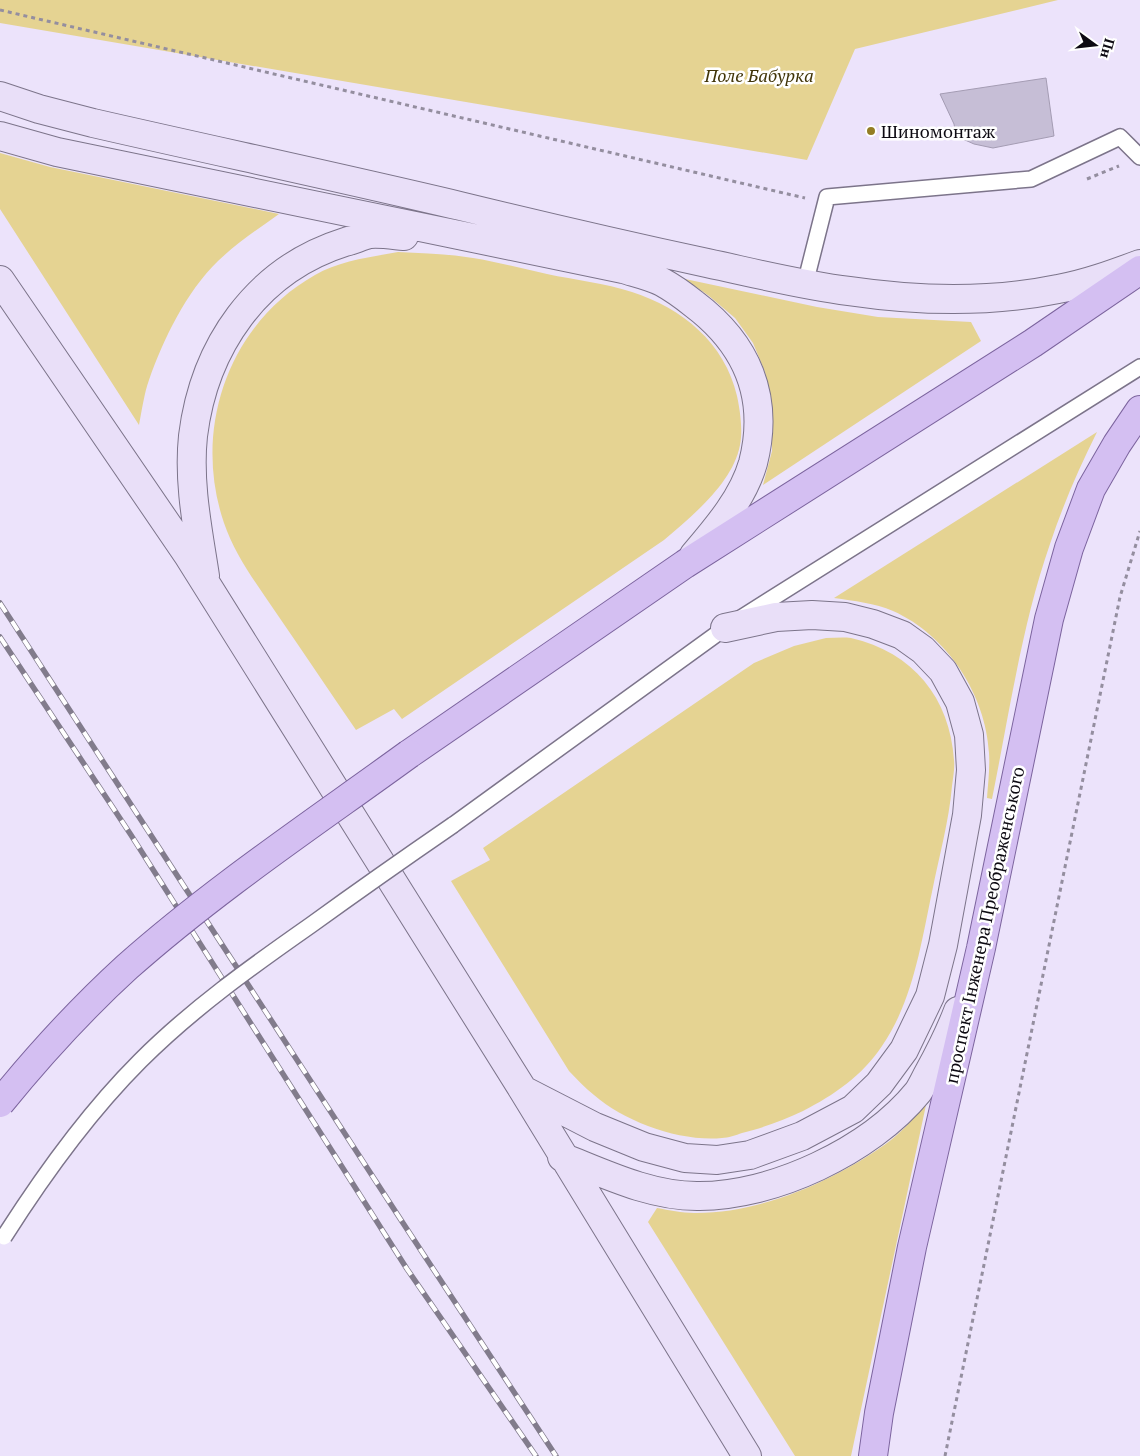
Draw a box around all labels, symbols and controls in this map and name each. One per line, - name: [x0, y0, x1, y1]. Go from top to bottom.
- north arrow: [1070, 20, 1120, 70]
- text: Пн: [1096, 36, 1120, 61]
- park label: Поле Бабурка: [703, 63, 814, 87]
- place label: Шиномонтаж: [881, 119, 995, 143]
- marker: Шиномонтаж: [865, 125, 877, 137]
- street label: проспект Інженера Преображенського: [939, 764, 1029, 1086]

